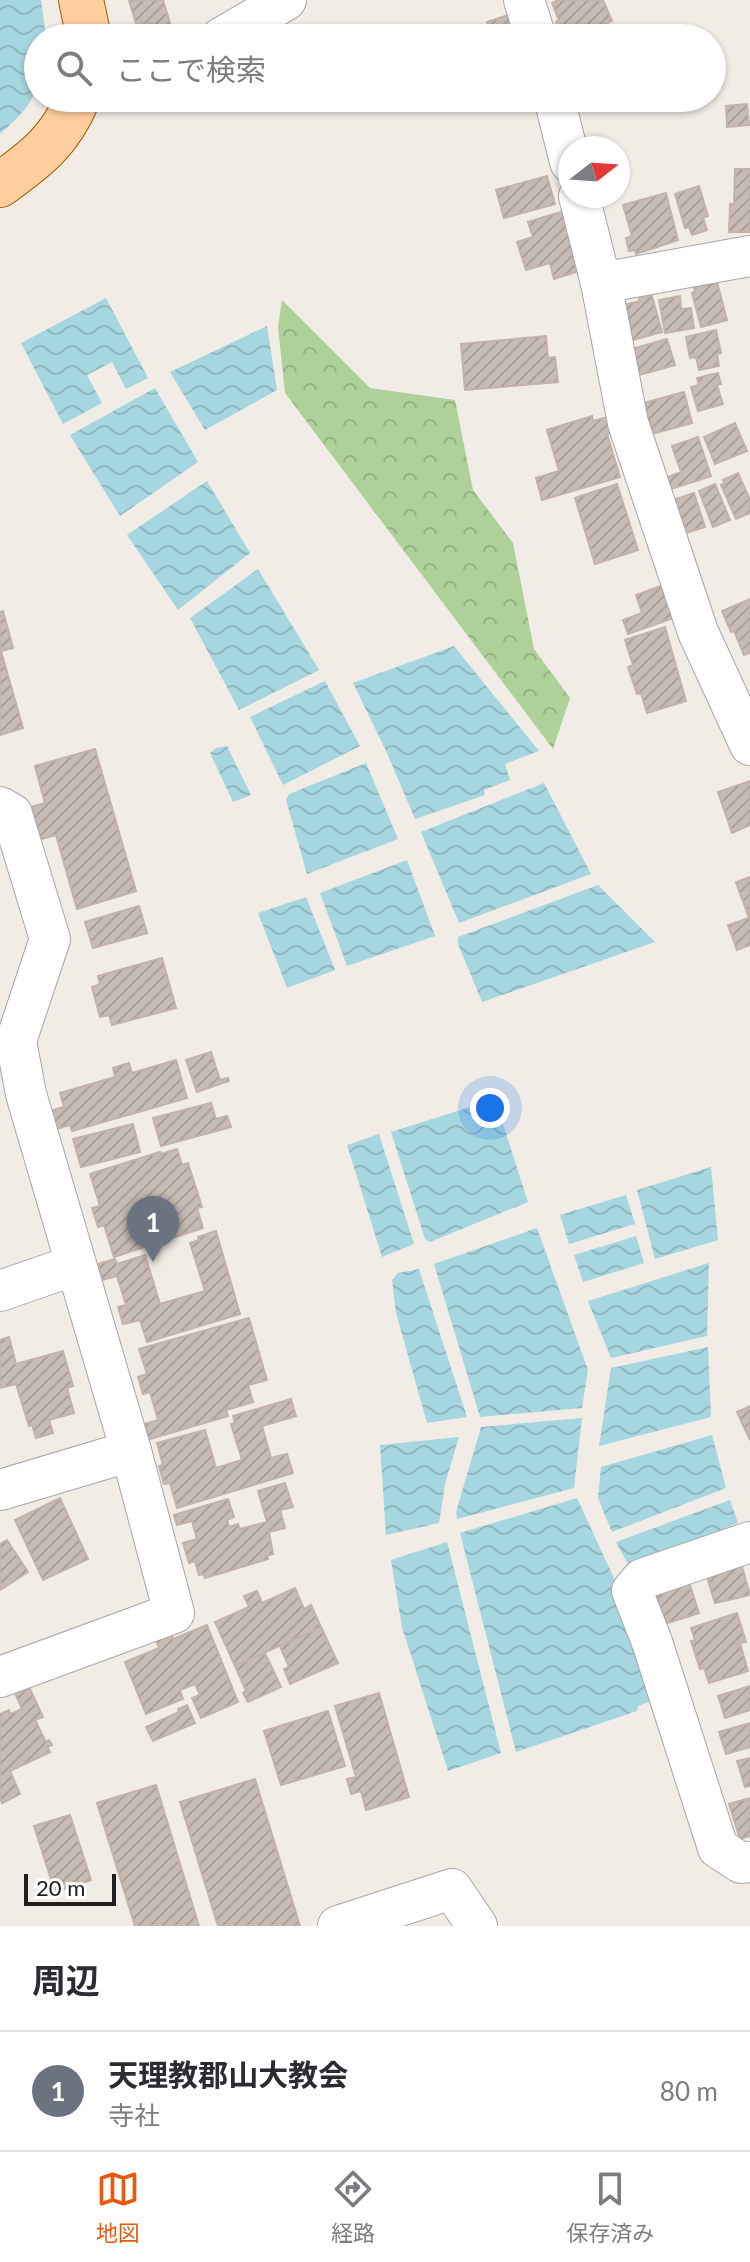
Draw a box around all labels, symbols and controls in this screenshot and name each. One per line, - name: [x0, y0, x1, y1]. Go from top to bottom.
- search box: [24, 24, 726, 112]
- icon: search: [52, 46, 96, 90]
- text: ここで検索: [116, 51, 266, 87]
- north arrow: [558, 136, 630, 208]
- your location: [470, 1088, 510, 1128]
- pin: 1: [127, 1196, 179, 1262]
- scale bar: [24, 1870, 116, 1906]
- text: 20 m: [36, 1874, 85, 1901]
- text: 周辺: [32, 1959, 100, 2000]
- text: 天理教郡山大教会: [108, 2056, 348, 2092]
- text: 1: [50, 2075, 66, 2107]
- text: 80 m: [660, 2075, 718, 2107]
- text: 寺社: [108, 2099, 160, 2131]
- tab: 地図: [96, 2167, 140, 2247]
- tab: 経路: [331, 2167, 375, 2247]
- tab: 保存済み: [566, 2167, 654, 2247]

